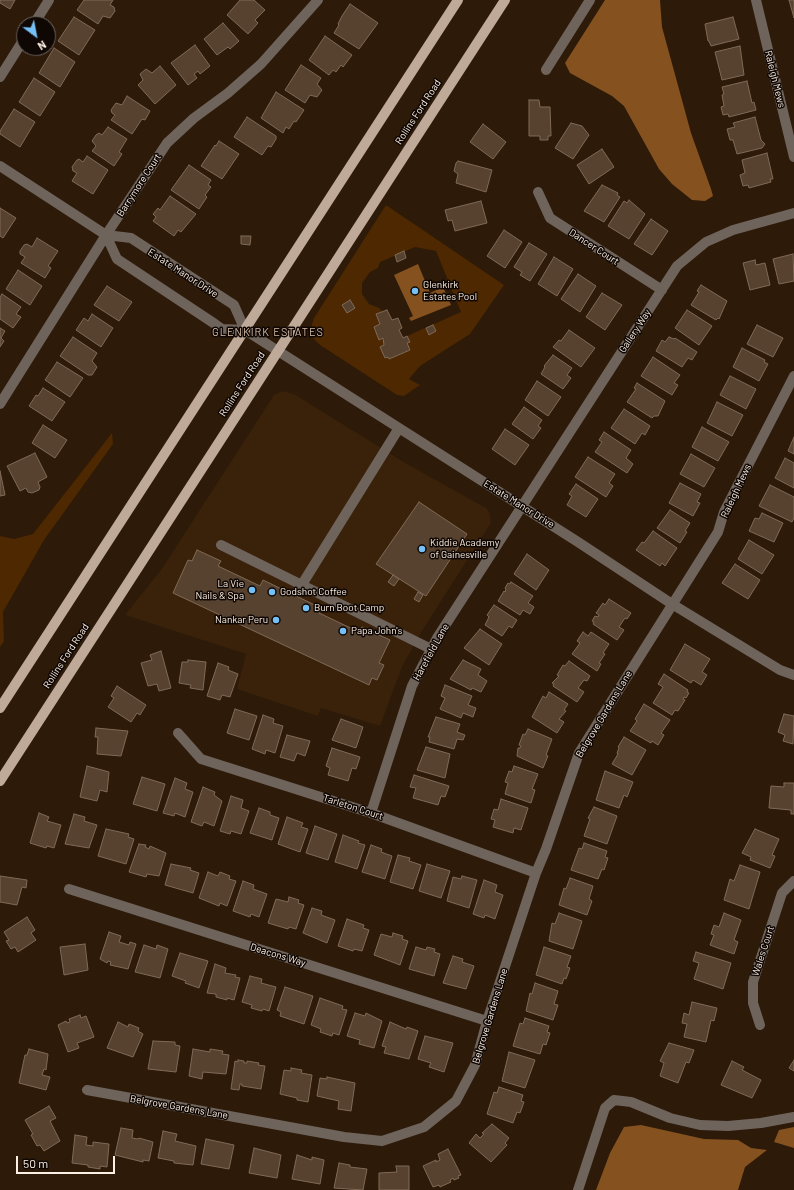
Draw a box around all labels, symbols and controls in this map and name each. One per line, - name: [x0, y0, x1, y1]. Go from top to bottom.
- north arrow: [16, 16, 56, 56]
- text: N: [36, 38, 49, 53]
- street label: Raleigh Mews: [762, 49, 788, 109]
- street label: Rollins Ford Road: [393, 77, 443, 147]
- street label: Barrymore Court: [114, 151, 164, 219]
- street label: Dancer Court: [567, 226, 621, 268]
- street label: Estate Manor Drive: [146, 246, 220, 300]
- place label: Glenkirk Estates Pool: [423, 279, 477, 302]
- marker: Glenkirk Estates Pool: [410, 286, 420, 296]
- street label: Gallery Way: [616, 307, 654, 355]
- district label: GLENKIRK ESTATES: [212, 325, 324, 339]
- street label: Rollins Ford Road: [217, 349, 267, 419]
- street label: Raleigh Mews: [718, 462, 754, 520]
- street label: Estate Manor Drive: [481, 477, 557, 531]
- place label: Kiddie Academy of Gainesville: [430, 537, 499, 560]
- marker: Kiddie Academy of Gainesville: [417, 544, 427, 554]
- place label: La Vie Nails & Spa: [195, 578, 244, 602]
- marker: La Vie Nails & Spa: [247, 585, 257, 595]
- place label: Godshot Coffee: [280, 586, 347, 598]
- marker: Godshot Coffee: [267, 587, 277, 597]
- place label: Burn Boot Camp: [314, 602, 384, 614]
- marker: Burn Boot Camp: [301, 603, 311, 613]
- place label: Nankar Peru: [215, 614, 268, 626]
- marker: Nankar Peru: [271, 615, 281, 625]
- street label: Rollins Ford Road: [41, 621, 91, 691]
- street label: Harefield Lane: [410, 621, 452, 683]
- place label: Papa John's: [351, 625, 402, 637]
- marker: Papa John's: [338, 626, 348, 636]
- street label: Belgrove Gardens Lane: [573, 668, 635, 760]
- street label: Tarleton Court: [321, 792, 385, 822]
- street label: Wales Court: [749, 924, 777, 978]
- street label: Deacons Way: [249, 941, 307, 969]
- street label: Belgrove Gardens Lane: [470, 967, 510, 1065]
- street label: Belgrove Gardens Lane: [129, 1092, 229, 1122]
- scale bar: [18, 1148, 117, 1174]
- text: 50 m: [23, 1156, 48, 1170]

